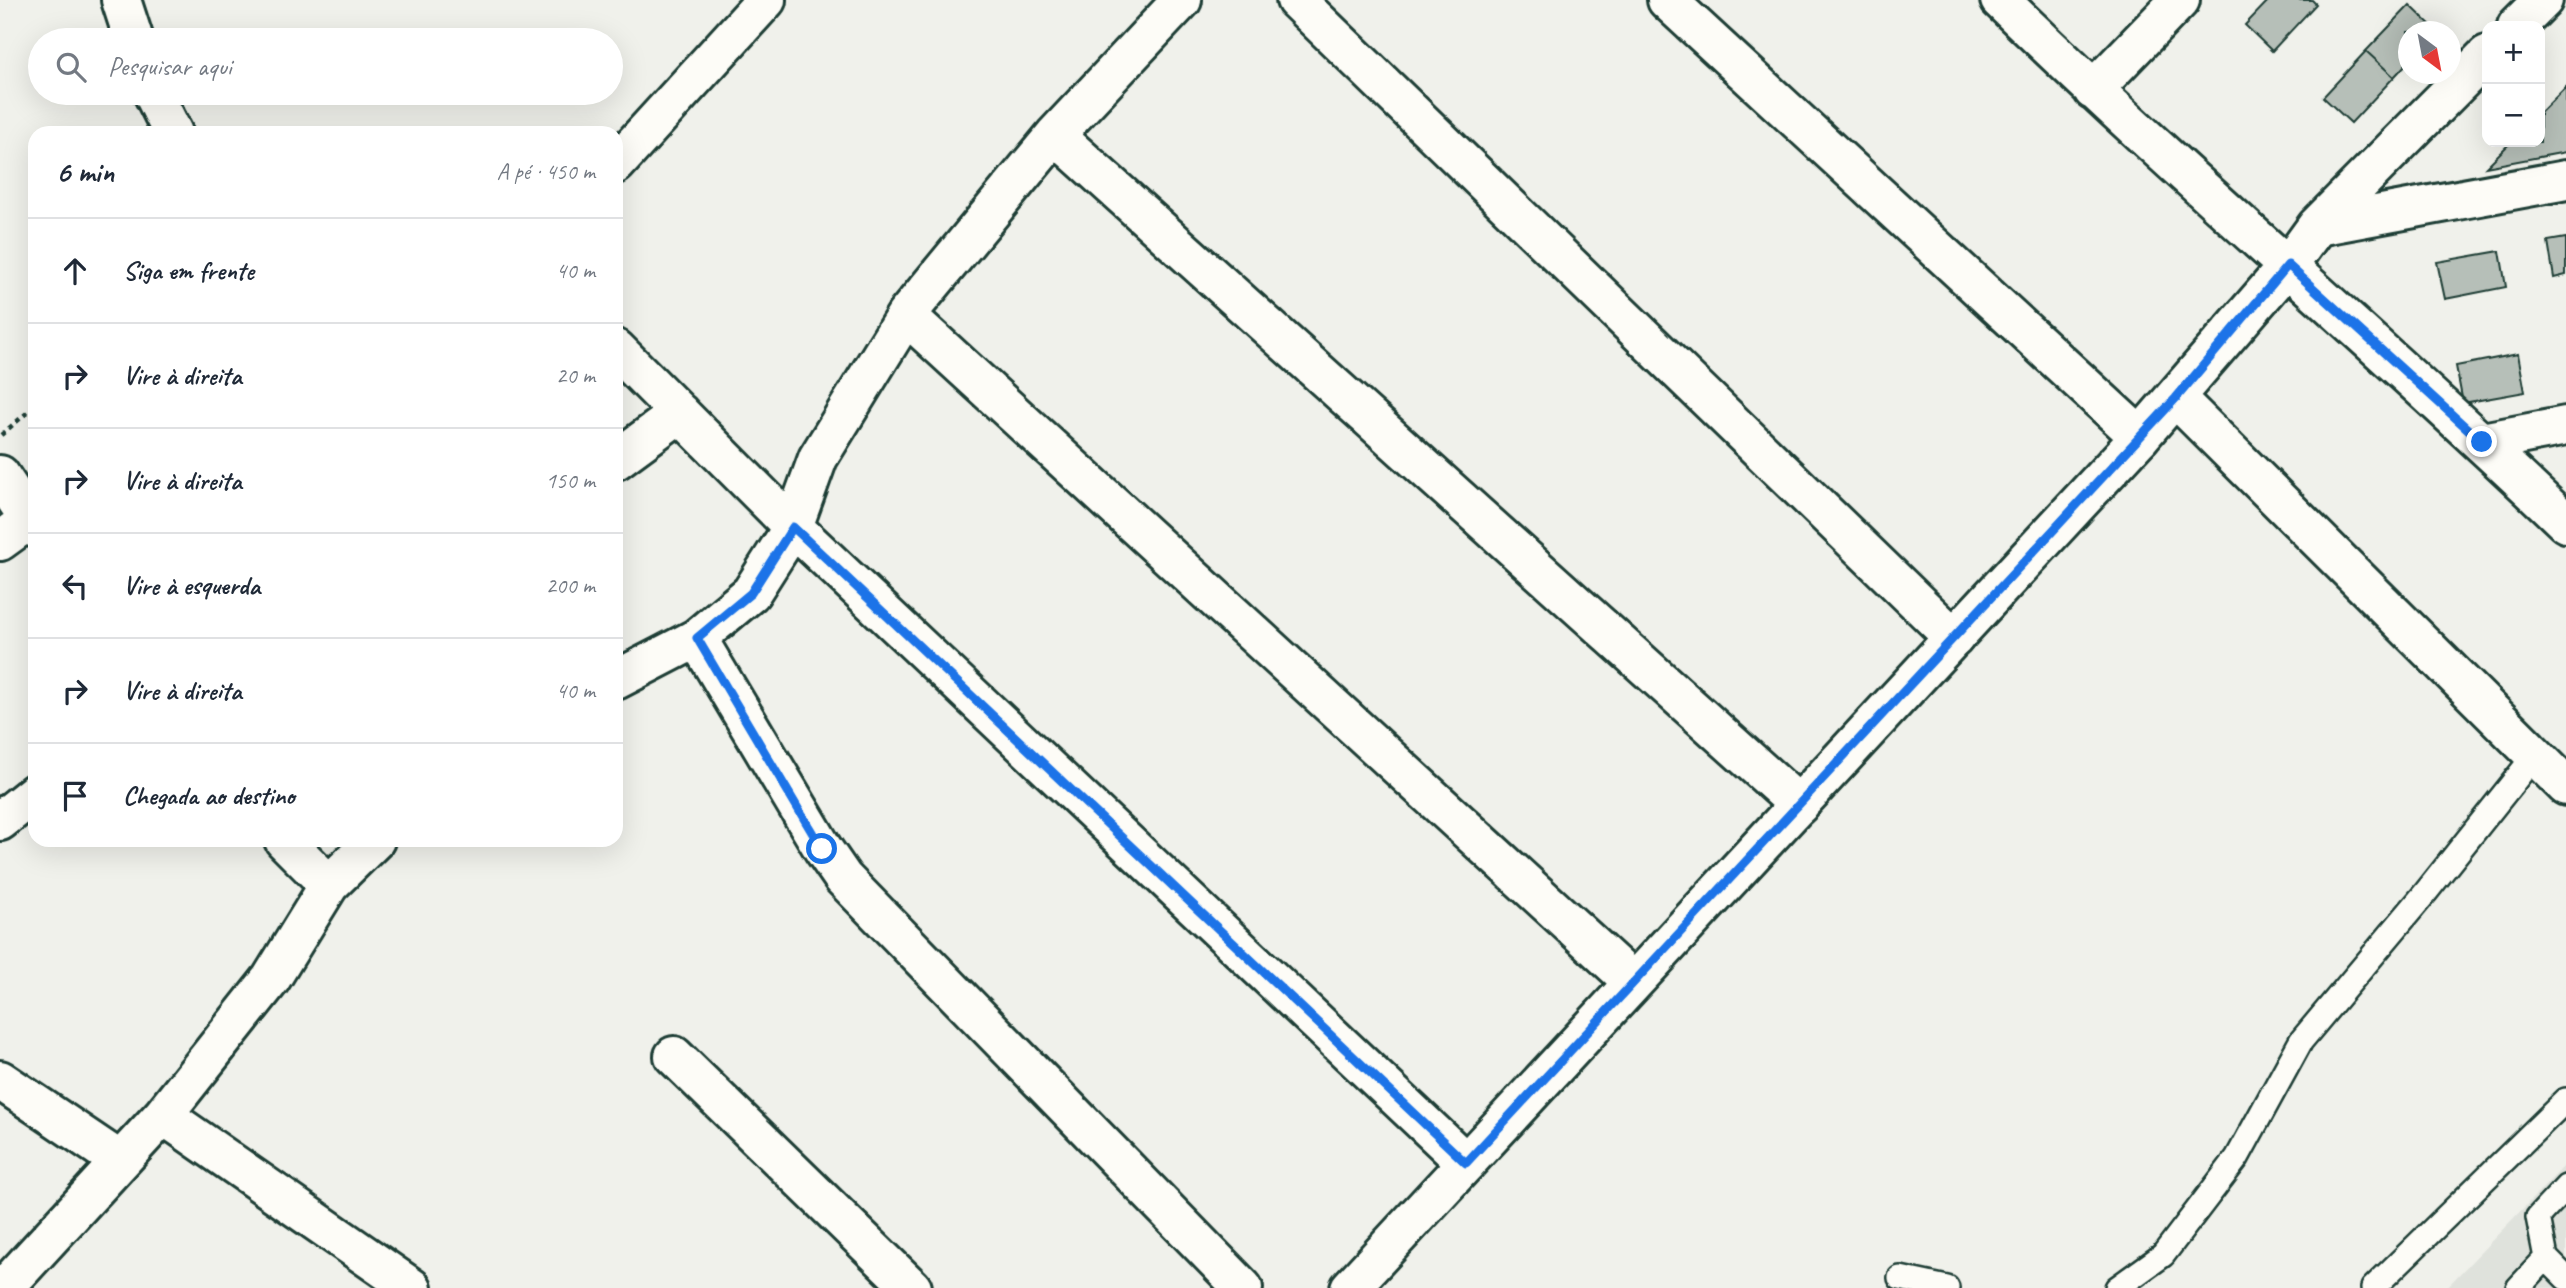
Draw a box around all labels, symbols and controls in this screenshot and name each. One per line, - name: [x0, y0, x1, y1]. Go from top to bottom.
- north arrow: [2398, 21, 2461, 84]
- map controls: [2482, 21, 2545, 147]
- button: +: [2482, 21, 2545, 84]
- search box: [28, 28, 623, 105]
- icon: search: [52, 48, 90, 86]
- text: Pesquisar aqui: [108, 50, 232, 83]
- button: −: [2482, 84, 2545, 147]
- text: 6 min: [56, 153, 114, 191]
- text: A pé · 450 m: [497, 157, 595, 186]
- icon: ahead: [56, 252, 94, 290]
- text: Siga em frente: [123, 254, 254, 287]
- text: 40 m: [556, 256, 595, 285]
- icon: right: [56, 357, 94, 395]
- text: Vire à direita: [123, 359, 242, 392]
- text: 20 m: [556, 361, 595, 390]
- route end: [2466, 426, 2497, 457]
- icon: right: [56, 462, 94, 500]
- text: Vire à direita: [123, 464, 242, 497]
- text: 150 m: [546, 466, 595, 495]
- icon: left: [56, 567, 94, 605]
- text: Vire à esquerda: [123, 569, 260, 602]
- text: 200 m: [546, 571, 595, 600]
- icon: right: [56, 672, 94, 710]
- text: Vire à direita: [123, 674, 242, 707]
- text: 40 m: [556, 676, 595, 705]
- icon: arrive: [56, 777, 94, 815]
- text: Chegada ao destino: [123, 779, 295, 812]
- route start: [806, 833, 837, 864]

